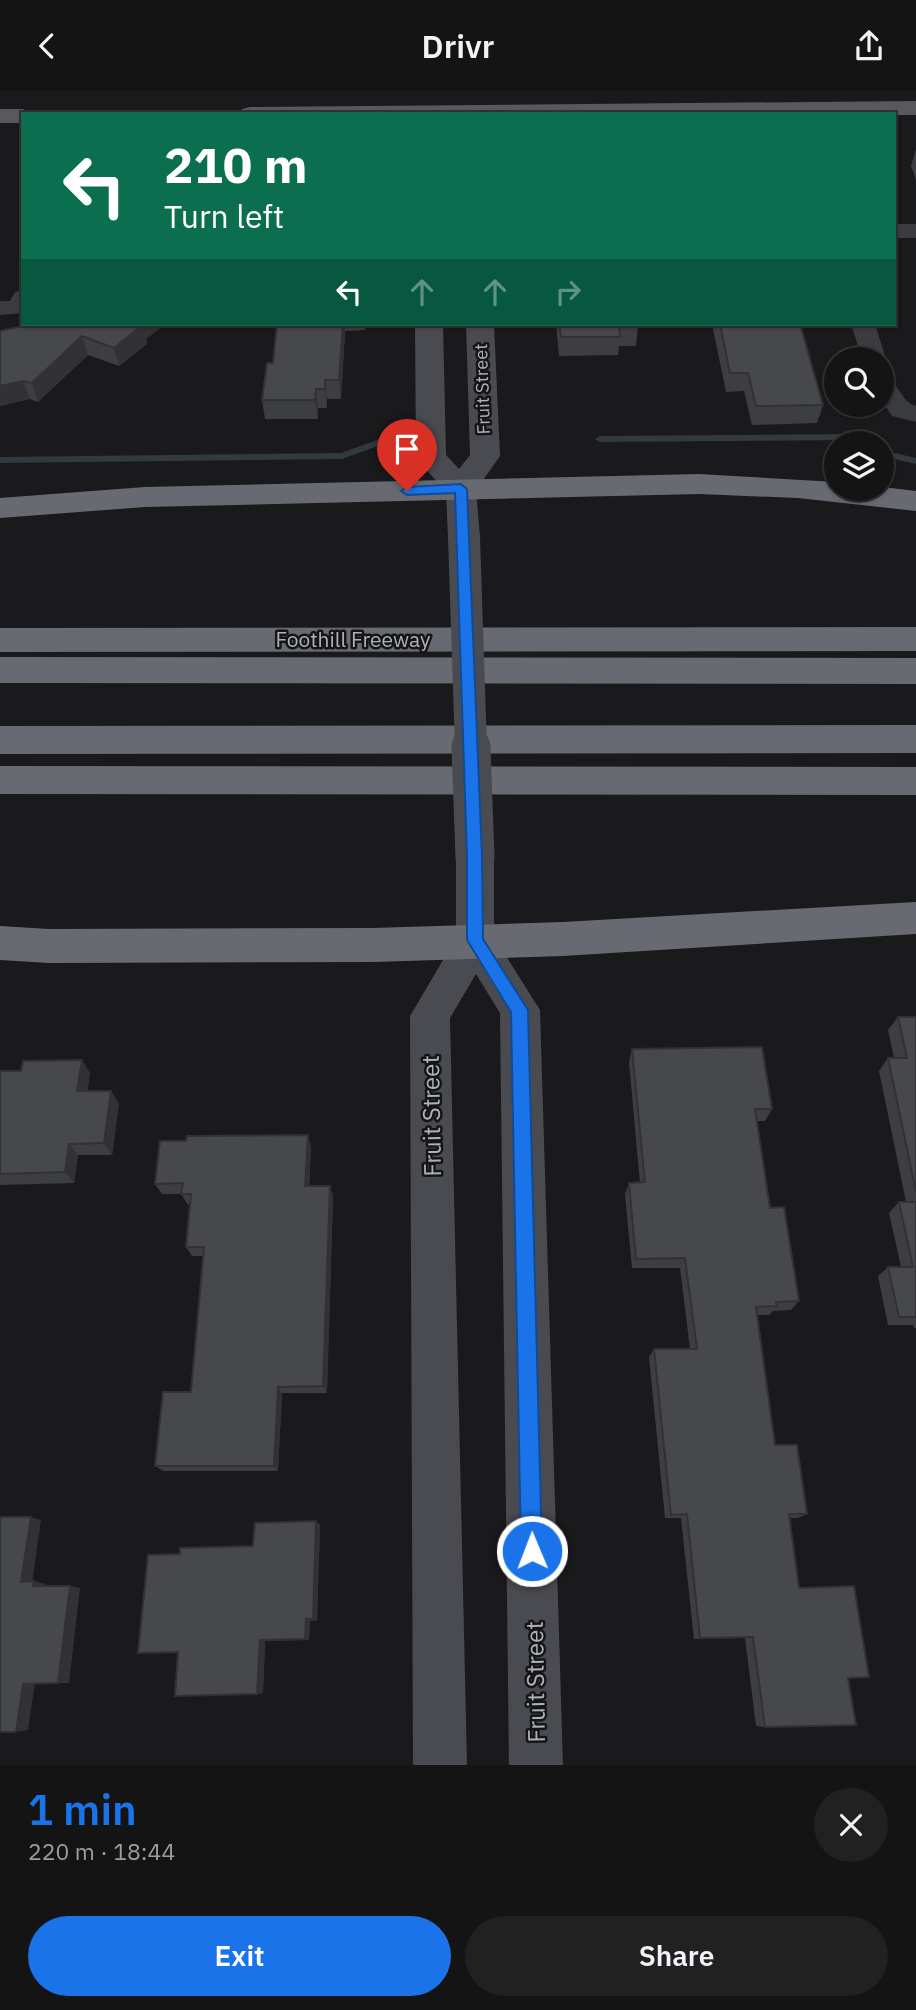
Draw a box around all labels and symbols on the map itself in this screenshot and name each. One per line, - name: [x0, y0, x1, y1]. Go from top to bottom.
- street label: Fruit Street: [469, 343, 495, 435]
- pin: [377, 419, 437, 491]
- street label: Foothill Freeway: [276, 625, 431, 653]
- street label: Fruit Street: [414, 1055, 448, 1177]
- position arrow: [495, 1514, 569, 1588]
- street label: Fruit Street: [518, 1621, 552, 1743]

